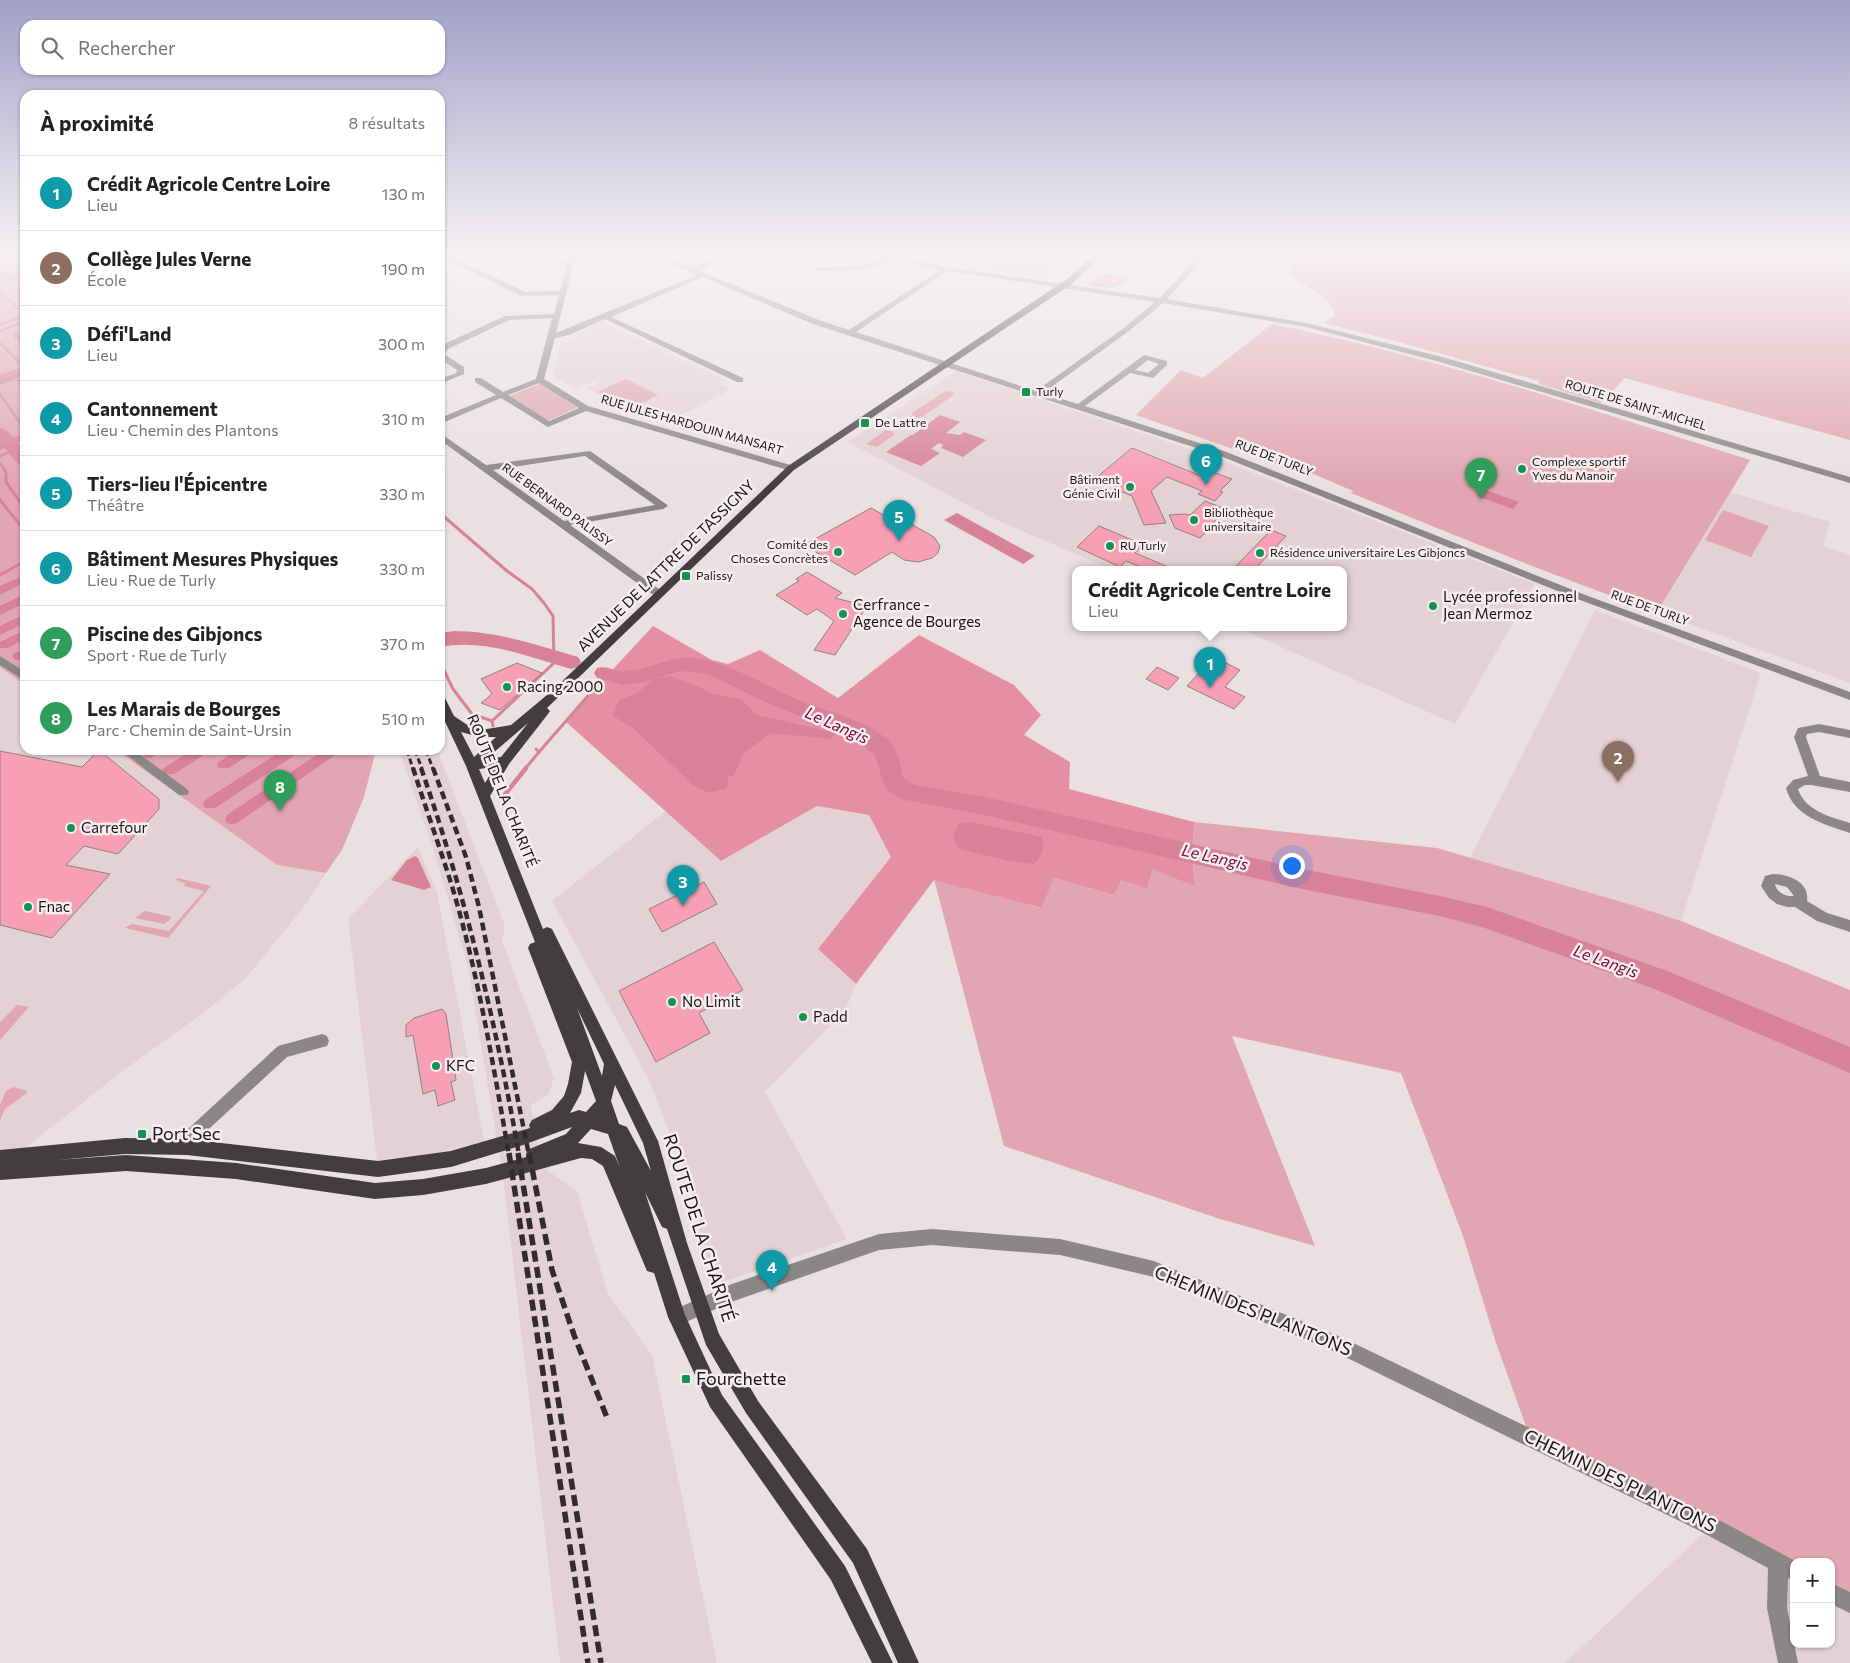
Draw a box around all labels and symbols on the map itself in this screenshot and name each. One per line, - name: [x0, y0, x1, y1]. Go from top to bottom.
- street label: ROUTE DE SAINT-MICHEL: [1564, 376, 1709, 432]
- place label: Turly: [1036, 384, 1063, 398]
- marker: Turly: [1020, 386, 1032, 398]
- street label: RUE JULES HARDOUIN MANSART: [599, 391, 785, 458]
- place label: De Lattre: [875, 415, 926, 429]
- marker: De Lattre: [859, 417, 871, 429]
- street label: RUE DE TURLY: [1234, 436, 1315, 478]
- pin: 6: [1190, 444, 1222, 485]
- place label: Complexe sportif Yves du Manoir: [1532, 454, 1627, 482]
- pin: 7: [1465, 458, 1497, 499]
- street label: RUE BERNARD PALISSY: [500, 460, 615, 549]
- marker: Complexe sportif Yves du Manoir: [1516, 463, 1528, 475]
- place label: Bâtiment Génie Civil: [1063, 472, 1120, 500]
- street label: AVENUE DE LATTRE DE TASSIGNY: [573, 476, 758, 655]
- marker: Bâtiment Génie Civil: [1124, 481, 1136, 493]
- pin: 5: [883, 500, 915, 541]
- place label: Bibliothèque universitaire: [1204, 505, 1273, 533]
- marker: Bibliothèque universitaire: [1188, 514, 1200, 526]
- place label: Comité des Choses Concrètes: [731, 537, 828, 565]
- place label: RU Turly: [1120, 538, 1166, 552]
- marker: RU Turly: [1104, 540, 1116, 552]
- place label: Résidence universitaire Les Gibjoncs: [1270, 545, 1465, 559]
- marker: Comité des Choses Concrètes: [832, 546, 844, 558]
- marker: Résidence universitaire Les Gibjoncs: [1254, 547, 1266, 559]
- place label: Palissy: [696, 568, 733, 582]
- marker: Palissy: [680, 570, 692, 582]
- street label: RUE DE TURLY: [1609, 586, 1691, 628]
- place label: Lycée professionnel Jean Mermoz: [1443, 587, 1577, 622]
- place label: Cerfrance - Agence de Bourges: [853, 595, 981, 630]
- marker: Lycée professionnel Jean Mermoz: [1427, 600, 1439, 612]
- marker: Cerfrance - Agence de Bourges: [837, 608, 849, 620]
- pin: 1: [1194, 647, 1226, 688]
- place label: Racing 2000: [517, 677, 603, 695]
- marker: Racing 2000: [501, 681, 513, 693]
- water label: Le Langis: [803, 702, 872, 747]
- street label: ROUTE DE LA CHARITÉ: [464, 711, 543, 870]
- pin: 2: [1602, 741, 1634, 782]
- pin: 8: [264, 770, 296, 811]
- place label: Carrefour: [81, 818, 148, 836]
- marker: Carrefour: [65, 822, 77, 834]
- water label: Le Langis: [1180, 840, 1250, 873]
- your location: [1279, 853, 1305, 879]
- pin: 3: [667, 865, 699, 906]
- place label: Fnac: [38, 897, 70, 915]
- marker: Fnac: [22, 901, 34, 913]
- water label: Le Langis: [1571, 940, 1641, 981]
- place label: No Limit: [682, 992, 741, 1010]
- marker: No Limit: [666, 996, 678, 1008]
- place label: Padd: [813, 1007, 848, 1025]
- marker: Padd: [797, 1011, 809, 1023]
- place label: KFC: [446, 1056, 475, 1074]
- marker: KFC: [430, 1060, 442, 1072]
- place label: Port Sec: [152, 1122, 221, 1144]
- marker: Port Sec: [136, 1128, 148, 1140]
- street label: ROUTE DE LA CHARITÉ: [659, 1131, 741, 1324]
- pin: 4: [756, 1250, 788, 1291]
- street label: CHEMIN DES PLANTONS: [1151, 1260, 1355, 1360]
- place label: Fourchette: [696, 1367, 786, 1389]
- marker: Fourchette: [680, 1373, 692, 1385]
- street label: CHEMIN DES PLANTONS: [1521, 1424, 1720, 1536]

